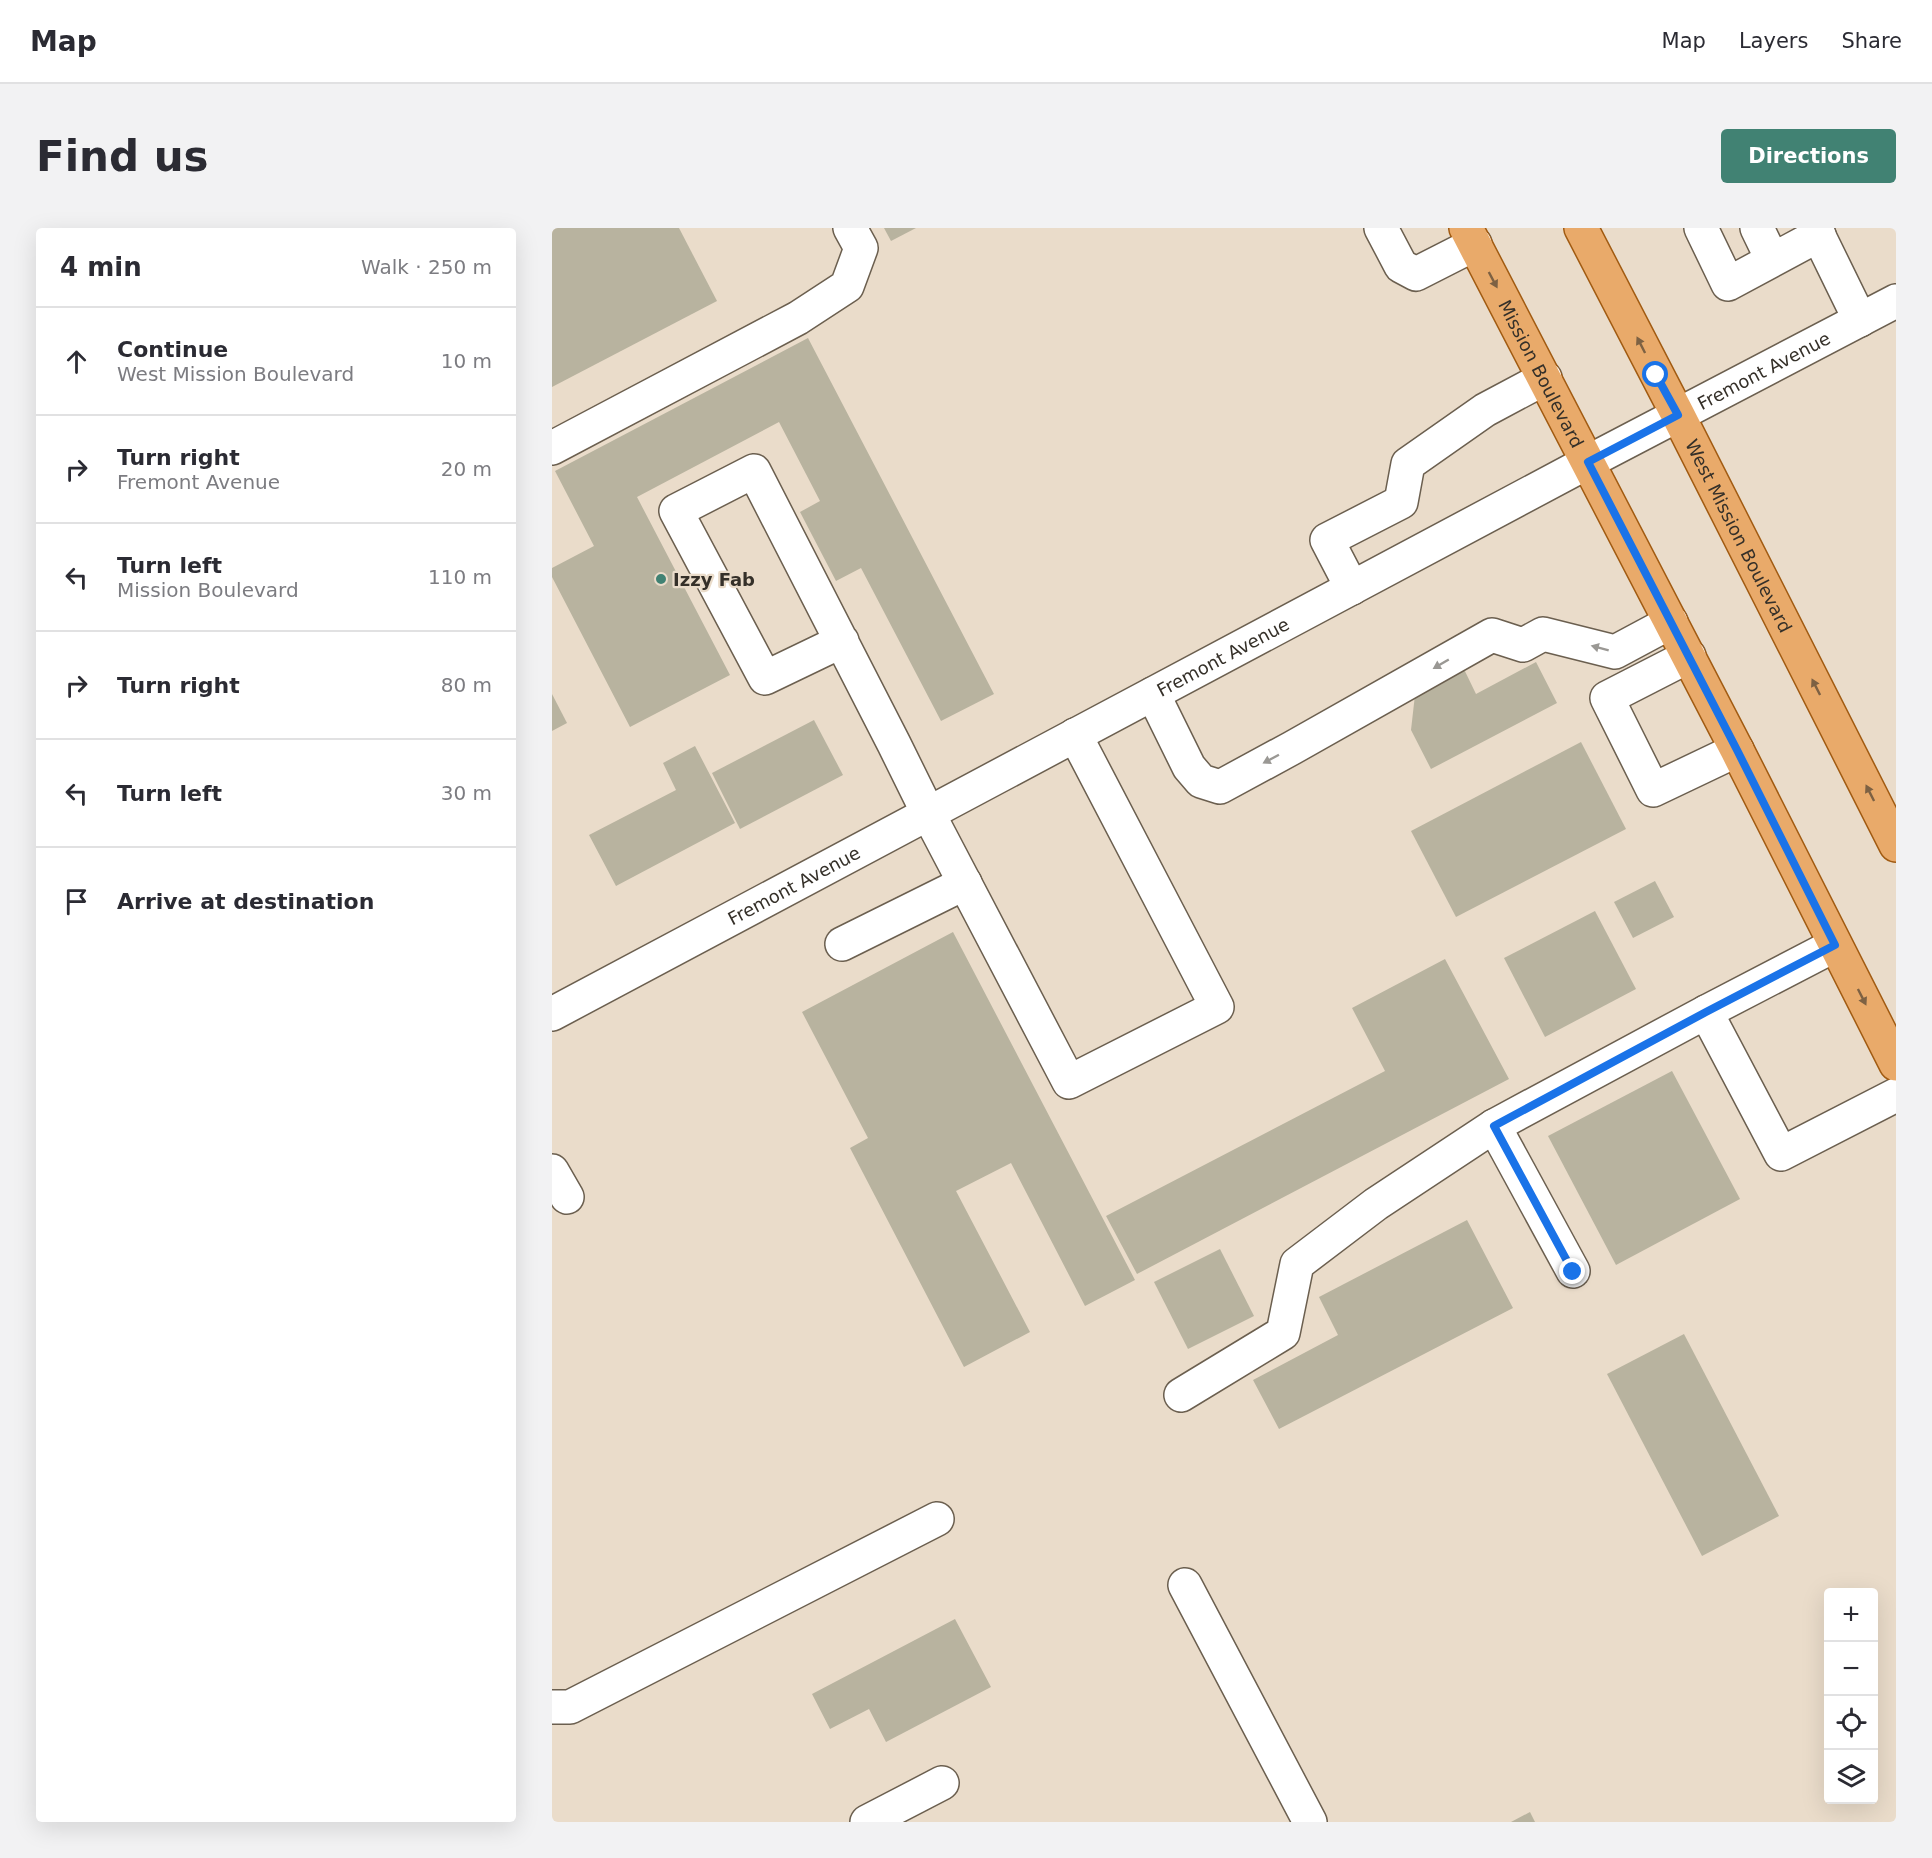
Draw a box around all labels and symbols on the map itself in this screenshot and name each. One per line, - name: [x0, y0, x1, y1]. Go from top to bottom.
- one-way arrow: [1488, 271, 1498, 289]
- street label: Mission Boulevard: [1495, 296, 1589, 451]
- street label: Fremont Avenue: [1694, 327, 1834, 414]
- one-way arrow: [1636, 336, 1645, 353]
- route start: [1642, 361, 1668, 387]
- street label: West Mission Boulevard: [1682, 436, 1797, 636]
- place label: Izzy Fab: [673, 569, 755, 590]
- marker: Izzy Fab: [654, 572, 668, 586]
- street label: Fremont Avenue: [1153, 613, 1292, 700]
- one-way arrow: [1591, 643, 1609, 653]
- one-way arrow: [1432, 659, 1449, 669]
- one-way arrow: [1811, 678, 1821, 695]
- one-way arrow: [1263, 755, 1280, 764]
- one-way arrow: [1865, 784, 1875, 802]
- street label: Fremont Avenue: [724, 841, 864, 929]
- one-way arrow: [1857, 989, 1867, 1006]
- route end: [1559, 1258, 1585, 1284]

